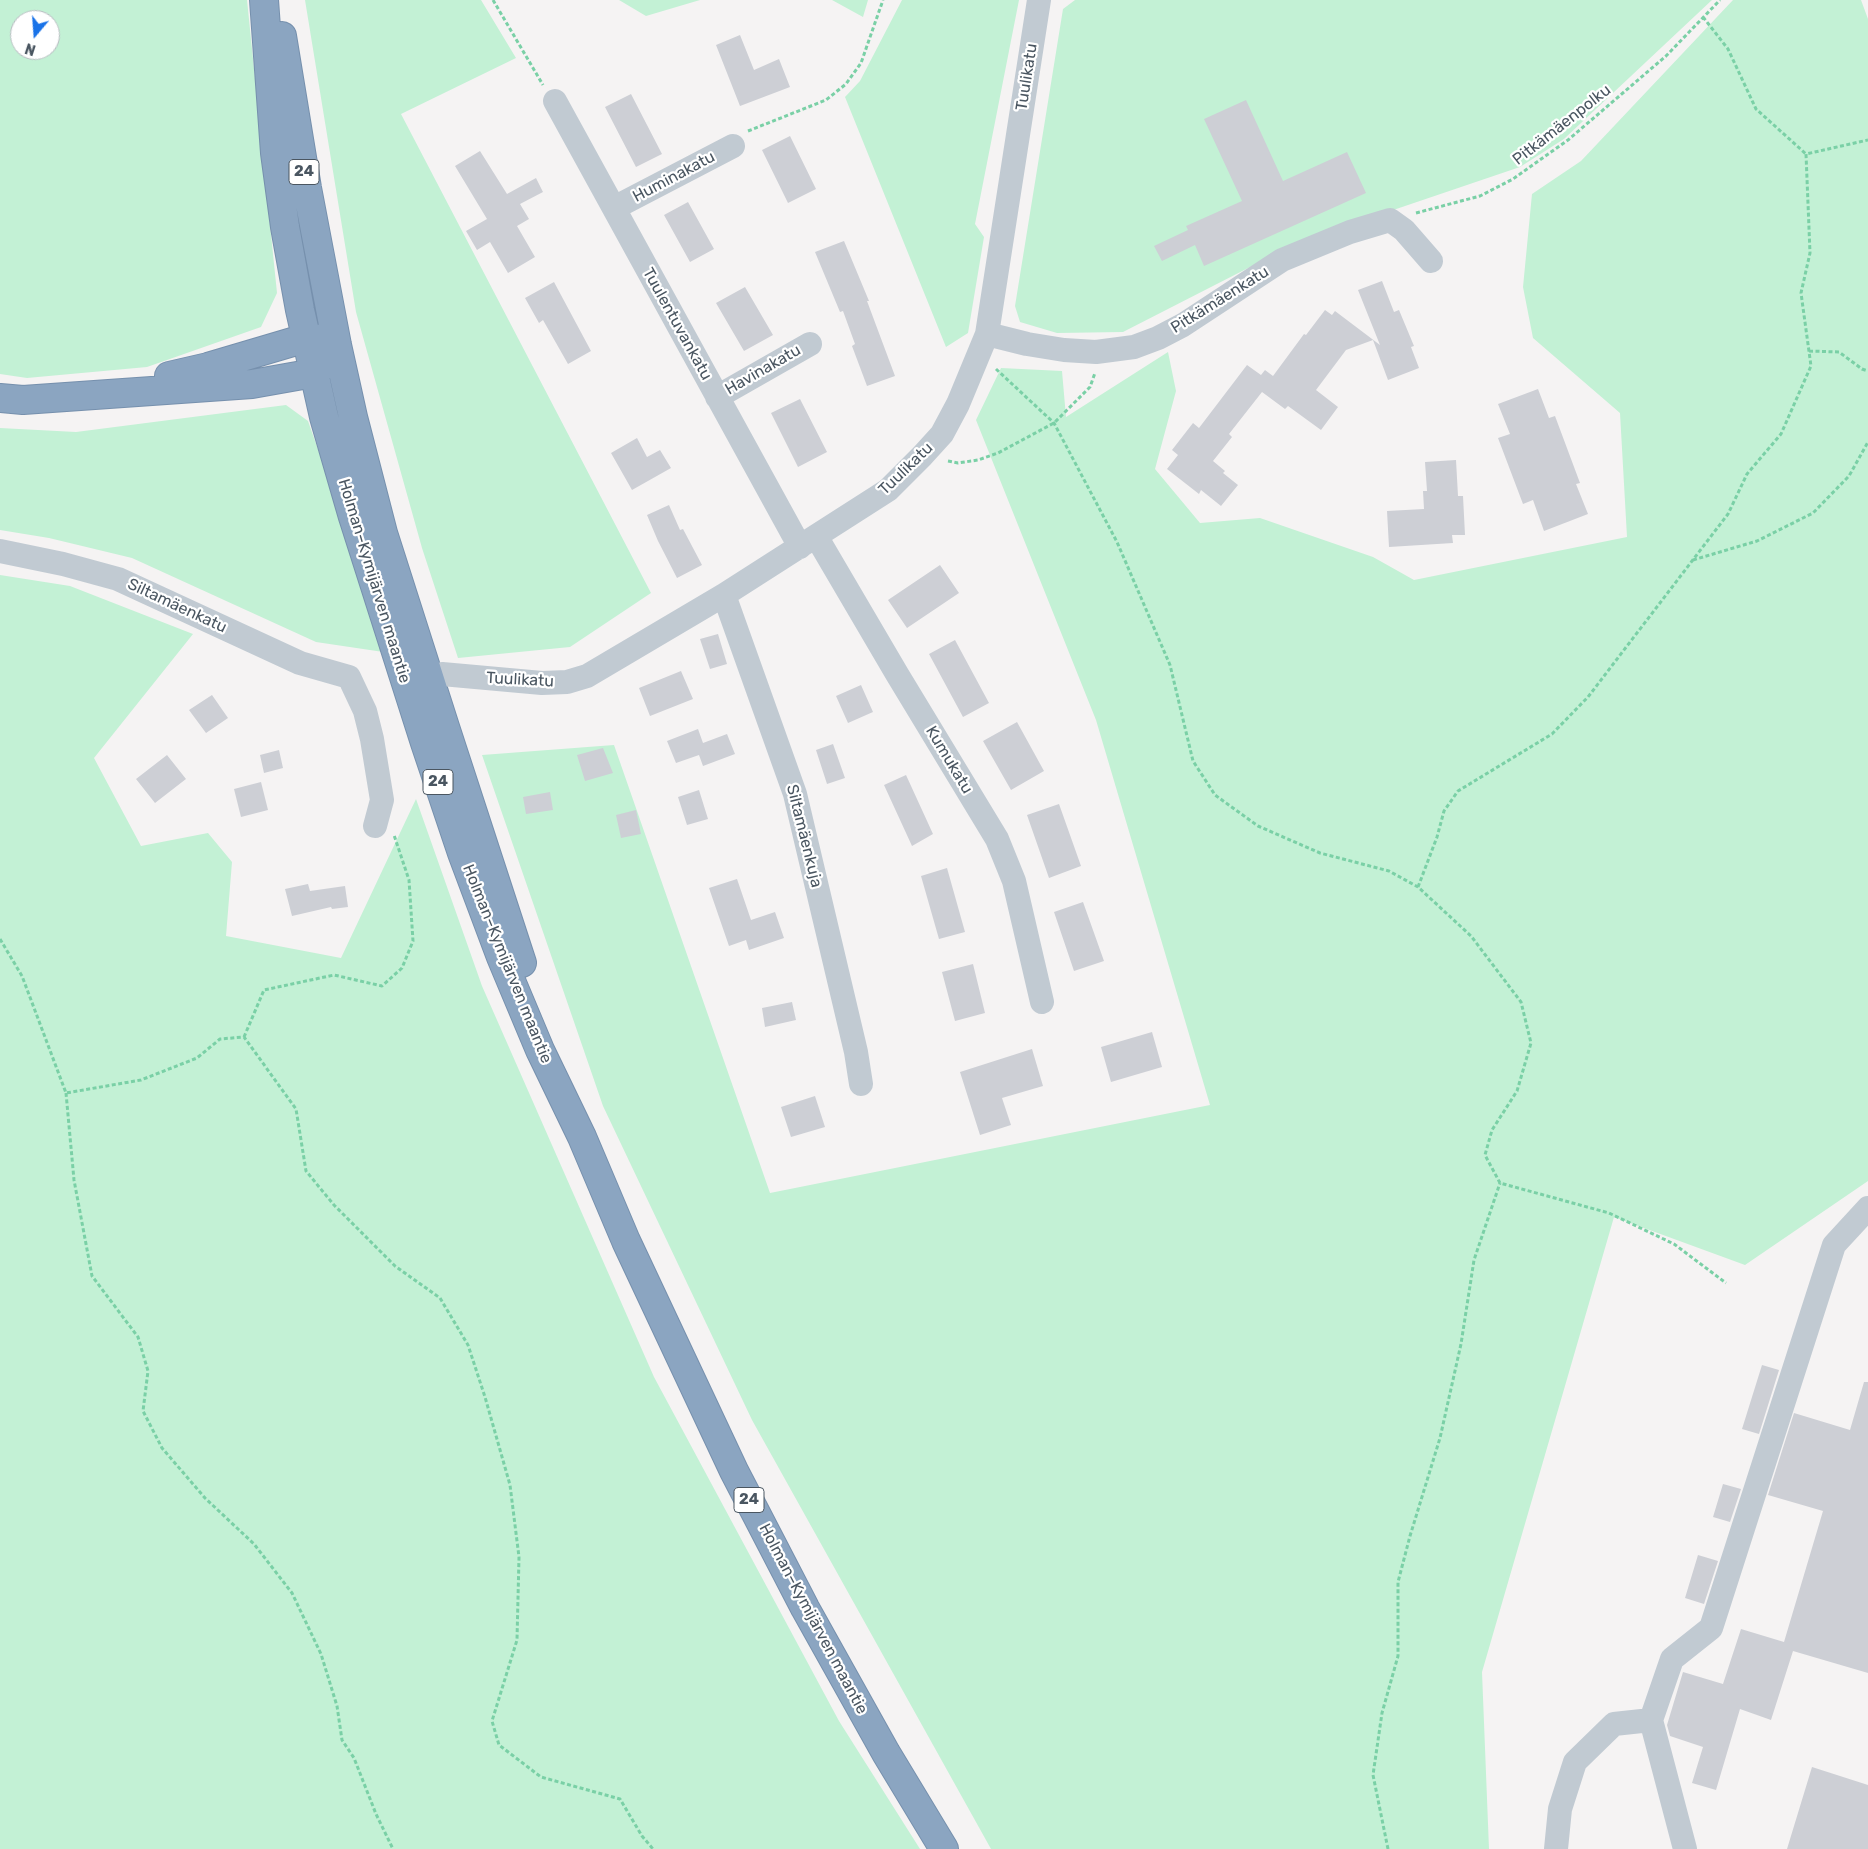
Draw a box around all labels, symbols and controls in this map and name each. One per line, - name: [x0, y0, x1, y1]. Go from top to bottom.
- north arrow: [10, 10, 60, 60]
- text: N: [23, 39, 38, 58]
- street label: Tuulikatu: [1012, 42, 1042, 112]
- street label: Pitkämäenpolku: [1509, 81, 1615, 169]
- street label: Huminakatu: [630, 147, 718, 207]
- road number: 24: [289, 160, 319, 184]
- street label: Pitkämäenkatu: [1168, 262, 1272, 338]
- street label: Tuulentuvankatu: [638, 265, 716, 383]
- street label: Havinakatu: [722, 341, 804, 399]
- street label: Tuulikatu: [875, 439, 937, 499]
- street label: Holman–Kymijärven maantie: [334, 476, 414, 686]
- street label: Siltamäenkatu: [124, 575, 230, 637]
- street label: Tuulikatu: [486, 669, 554, 691]
- street label: Kumukatu: [921, 723, 977, 797]
- road number: 24: [423, 770, 453, 794]
- street label: Siltamäenkuja: [782, 783, 826, 889]
- street label: Holman–Kymijärven maantie: [458, 862, 556, 1066]
- road number: 24: [734, 1488, 764, 1512]
- street label: Holman–Kymijärven maantie: [755, 1521, 871, 1717]

